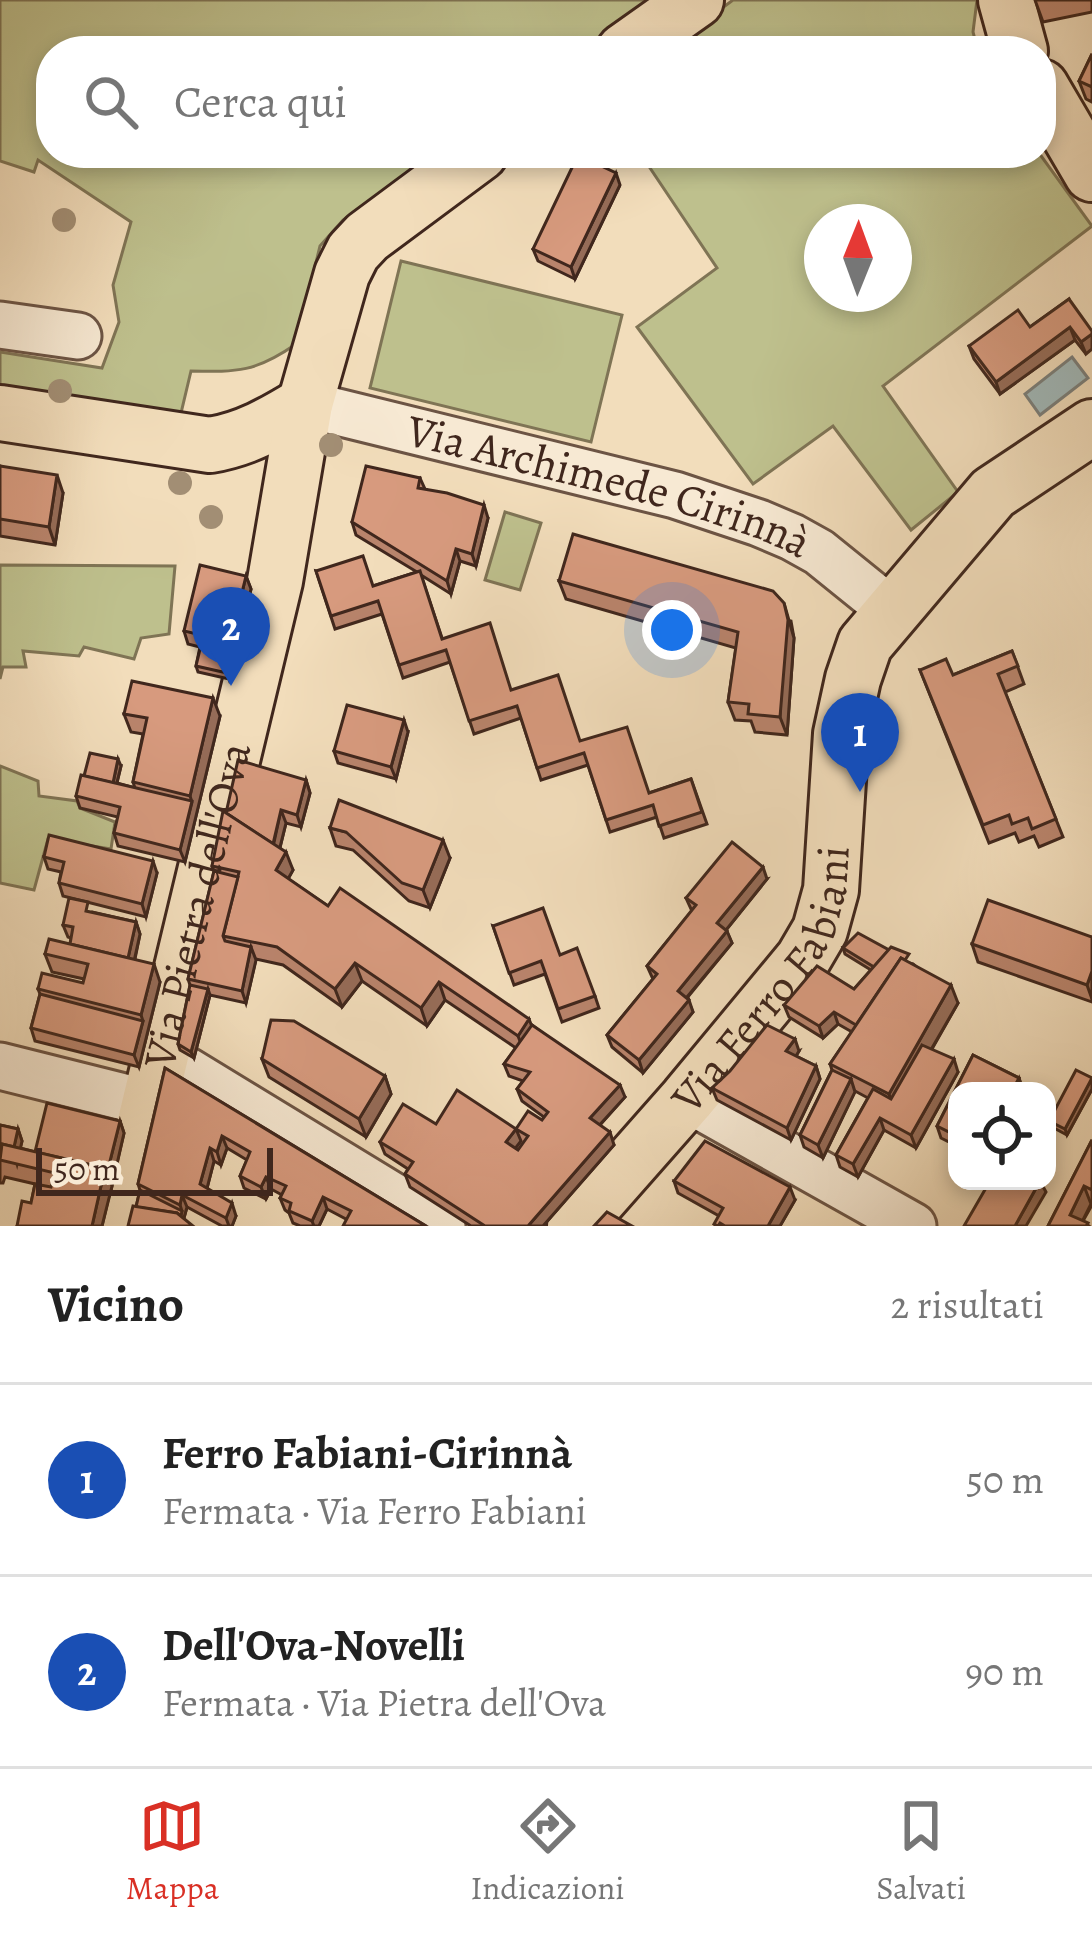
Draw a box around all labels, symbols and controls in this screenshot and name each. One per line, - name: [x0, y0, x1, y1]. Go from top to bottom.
- search box: [36, 36, 1056, 168]
- icon: search: [78, 69, 144, 135]
- text: Cerca qui: [174, 71, 347, 133]
- north arrow: [804, 204, 912, 312]
- street label: Via Archimede Cirinnà: [400, 399, 823, 573]
- pin: 2: [192, 587, 270, 686]
- your location: [642, 600, 702, 660]
- pin: 1: [821, 693, 899, 792]
- street label: Via Pietra dell'Ova: [128, 736, 266, 1075]
- street label: Via Ferro Fabiani: [656, 844, 865, 1127]
- map controls: [948, 1082, 1056, 1190]
- button: locate: [948, 1082, 1056, 1190]
- scale bar: [36, 1142, 273, 1195]
- text: 50 m: [54, 1146, 120, 1191]
- text: Vicino: [48, 1269, 184, 1339]
- text: 2 risultati: [891, 1278, 1044, 1331]
- text: Ferro Fabiani-Cirinnà: [162, 1422, 572, 1484]
- text: 1: [80, 1453, 94, 1506]
- text: 50 m: [966, 1453, 1044, 1506]
- text: Fermata · Via Ferro Fabiani: [162, 1484, 587, 1537]
- text: Dell'Ova-Novelli: [162, 1614, 465, 1676]
- text: 2: [78, 1645, 96, 1698]
- text: 90 m: [965, 1645, 1044, 1698]
- text: Fermata · Via Pietra dell'Ova: [162, 1676, 606, 1729]
- tab: Mappa: [126, 1793, 219, 1910]
- tab: Indicazioni: [471, 1793, 625, 1910]
- tab: Salvati: [876, 1793, 966, 1910]

